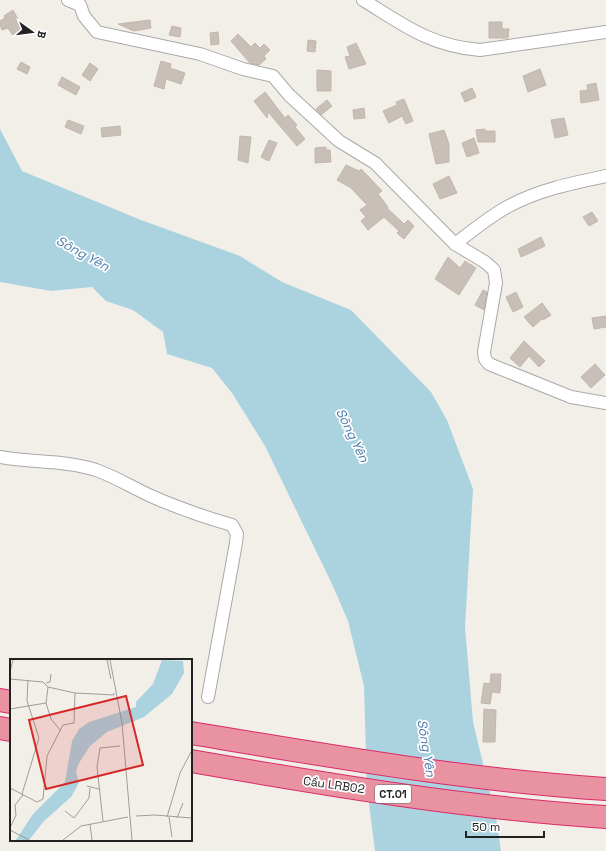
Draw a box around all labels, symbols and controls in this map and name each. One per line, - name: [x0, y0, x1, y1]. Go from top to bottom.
- north arrow: [12, 12, 52, 52]
- text: B: [34, 29, 49, 40]
- water label: Sông Yên: [53, 232, 113, 275]
- water label: Sông Yên: [332, 405, 373, 466]
- inset map: [10, 659, 192, 841]
- water label: Sông Yên: [414, 718, 440, 779]
- street label: Cầu LRB02: [302, 773, 366, 797]
- road number: CT.01: [375, 785, 411, 803]
- scale bar: [466, 813, 544, 839]
- text: 50 m: [472, 819, 500, 835]

